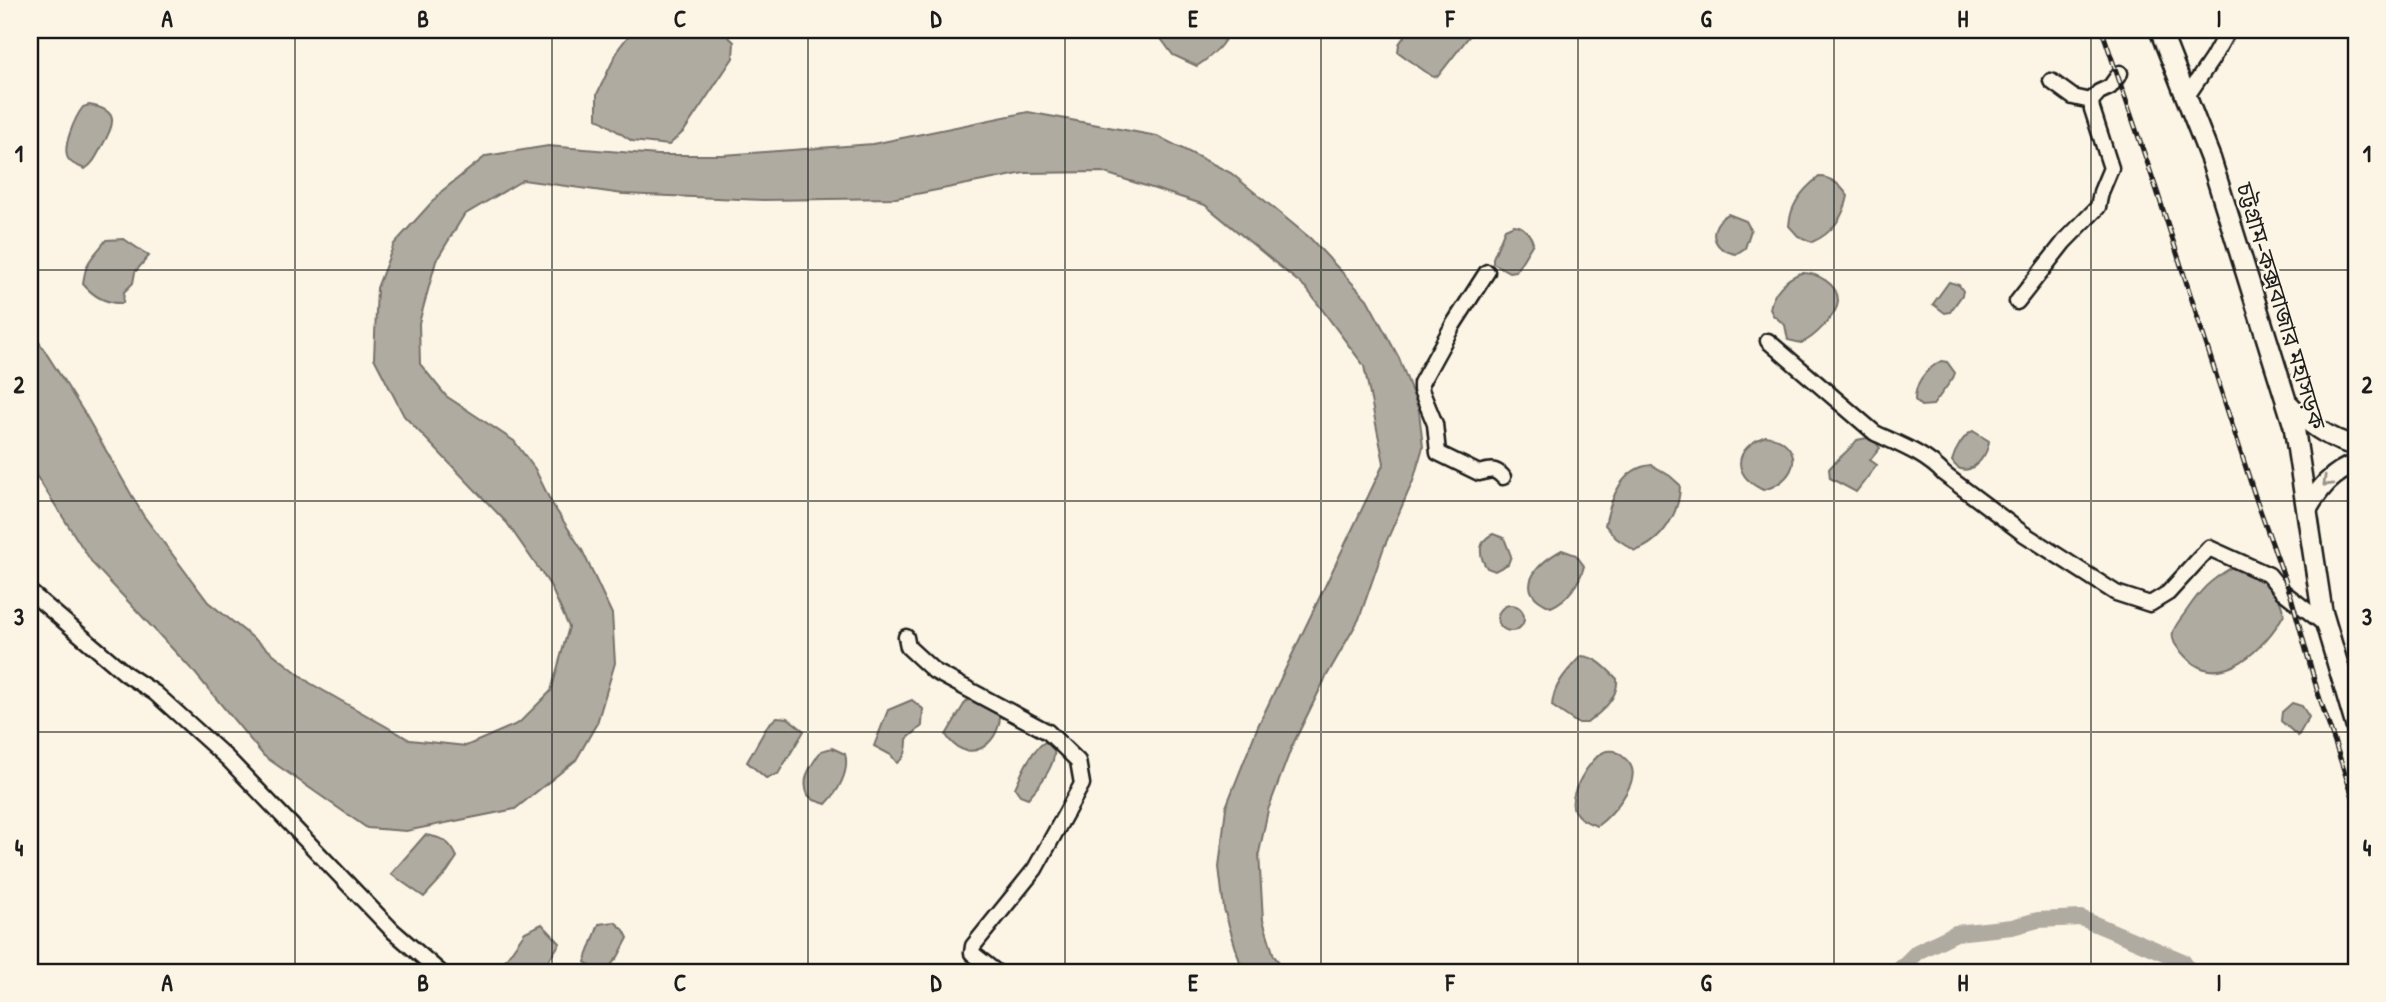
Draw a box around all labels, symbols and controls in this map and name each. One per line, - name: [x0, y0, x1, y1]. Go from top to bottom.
- text: A: [161, 3, 173, 34]
- text: B: [417, 3, 429, 34]
- text: C: [674, 3, 686, 34]
- text: D: [931, 3, 943, 34]
- text: E: [1188, 3, 1199, 34]
- text: F: [1445, 3, 1456, 34]
- text: G: [1700, 3, 1712, 34]
- text: H: [1958, 3, 1969, 34]
- text: I: [2216, 3, 2222, 34]
- text: 1: [15, 138, 23, 169]
- text: 1: [2363, 138, 2371, 169]
- street label: চট্টগ্রাম-কক্সবাজার মহাসড়ক: [2229, 178, 2334, 433]
- text: 2: [14, 369, 25, 400]
- text: 2: [2362, 369, 2373, 400]
- one-way arrow: [2323, 474, 2336, 487]
- text: 3: [14, 601, 24, 632]
- text: 3: [2362, 601, 2372, 632]
- text: 4: [15, 832, 24, 863]
- text: 4: [2363, 832, 2372, 863]
- text: A: [161, 967, 173, 998]
- text: B: [417, 967, 429, 998]
- text: C: [674, 967, 686, 998]
- text: D: [931, 967, 943, 998]
- text: E: [1188, 967, 1199, 998]
- text: F: [1445, 967, 1456, 998]
- text: G: [1700, 967, 1712, 998]
- text: H: [1958, 967, 1969, 998]
- text: I: [2216, 967, 2222, 998]

